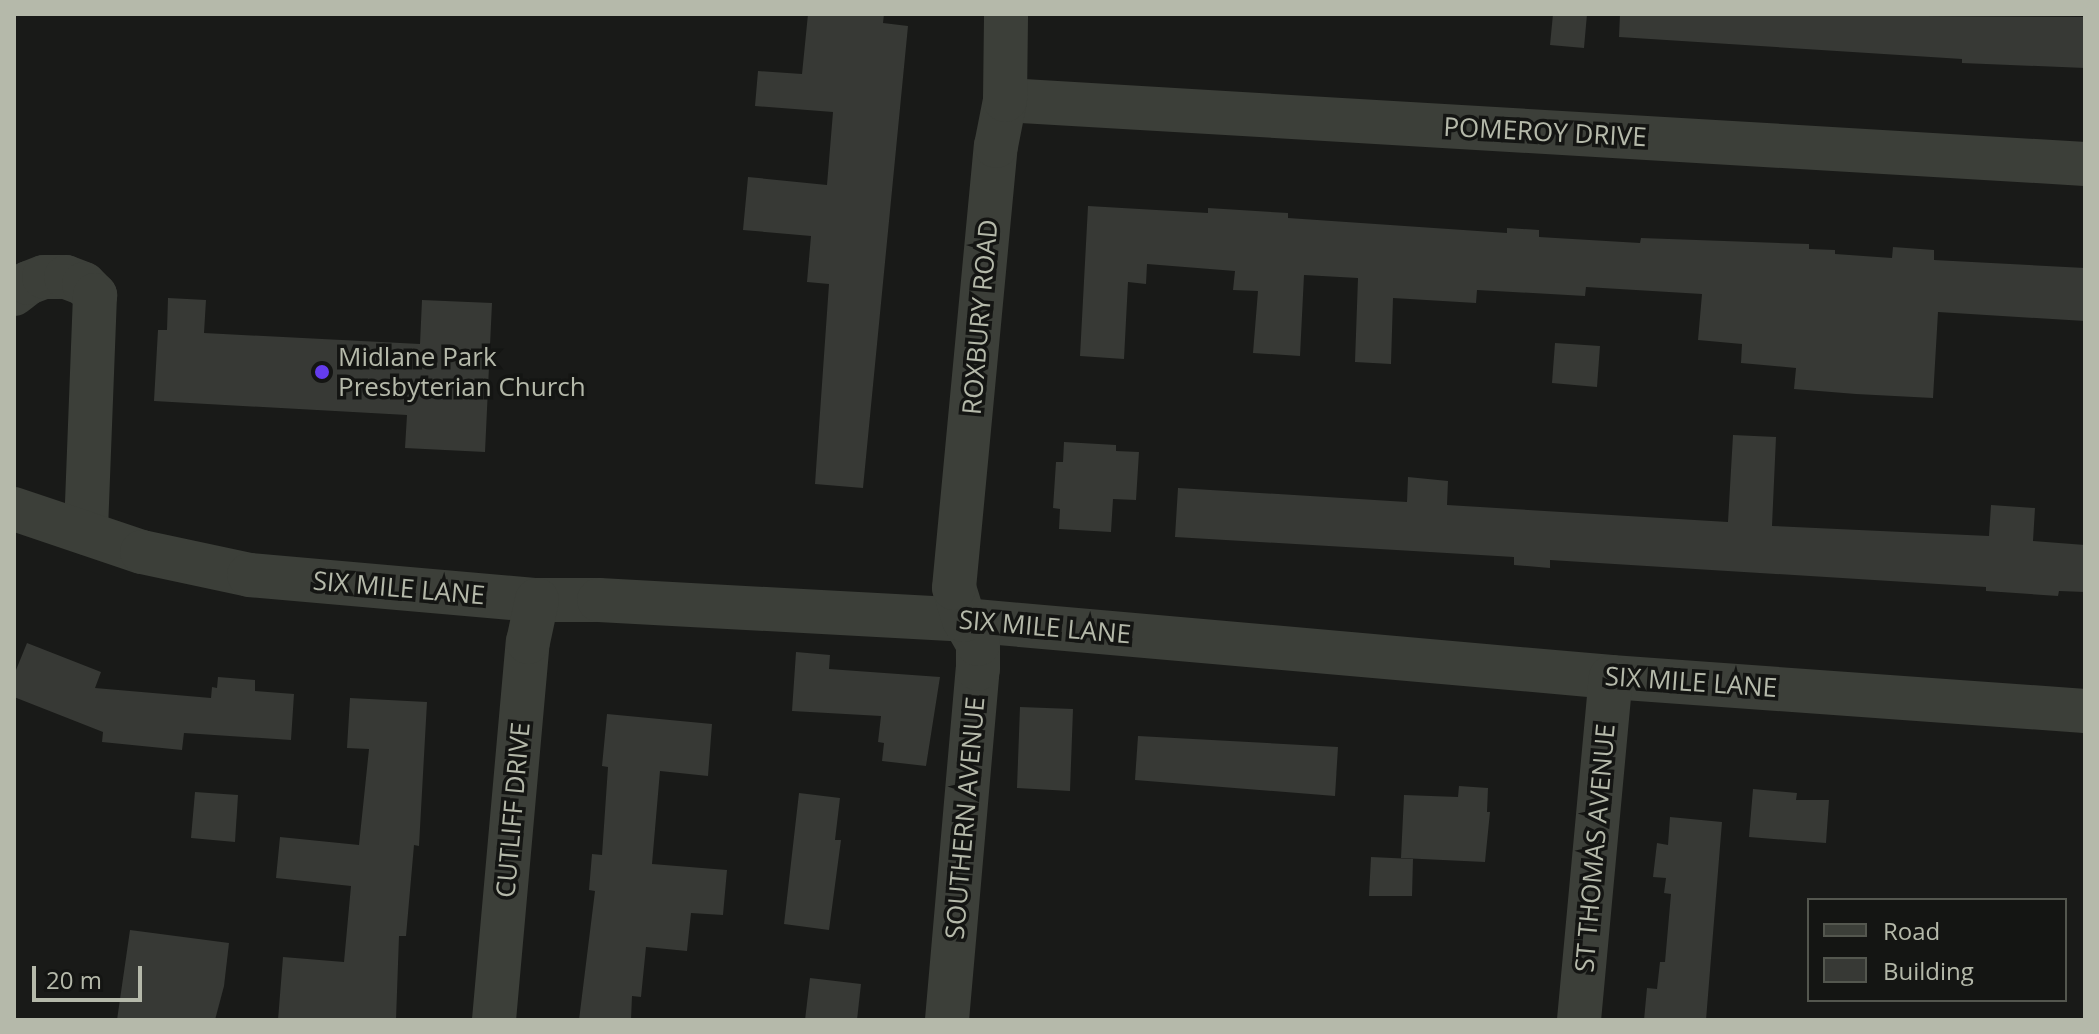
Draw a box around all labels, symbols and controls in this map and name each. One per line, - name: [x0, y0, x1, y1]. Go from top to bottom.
- street label: POMEROY DRIVE: [1443, 111, 1647, 153]
- street label: ROXBURY ROAD: [956, 218, 1004, 416]
- place label: Midlane Park Presbyterian Church: [338, 341, 586, 402]
- marker: Midlane Park Presbyterian Church: [313, 363, 331, 381]
- street label: SIX MILE LANE: [312, 565, 486, 611]
- street label: SIX MILE LANE: [958, 604, 1132, 650]
- street label: SIX MILE LANE: [1604, 660, 1778, 704]
- street label: SOUTHERN AVENUE: [939, 696, 991, 940]
- street label: CUTLIFF DRIVE: [490, 721, 536, 899]
- street label: ST THOMAS AVENUE: [1569, 722, 1621, 974]
- legend: [1807, 898, 2067, 1002]
- text: Road: [1883, 914, 1940, 947]
- scale bar: [36, 950, 146, 1000]
- text: Building: [1883, 954, 1974, 987]
- text: 20 m: [46, 963, 102, 996]

